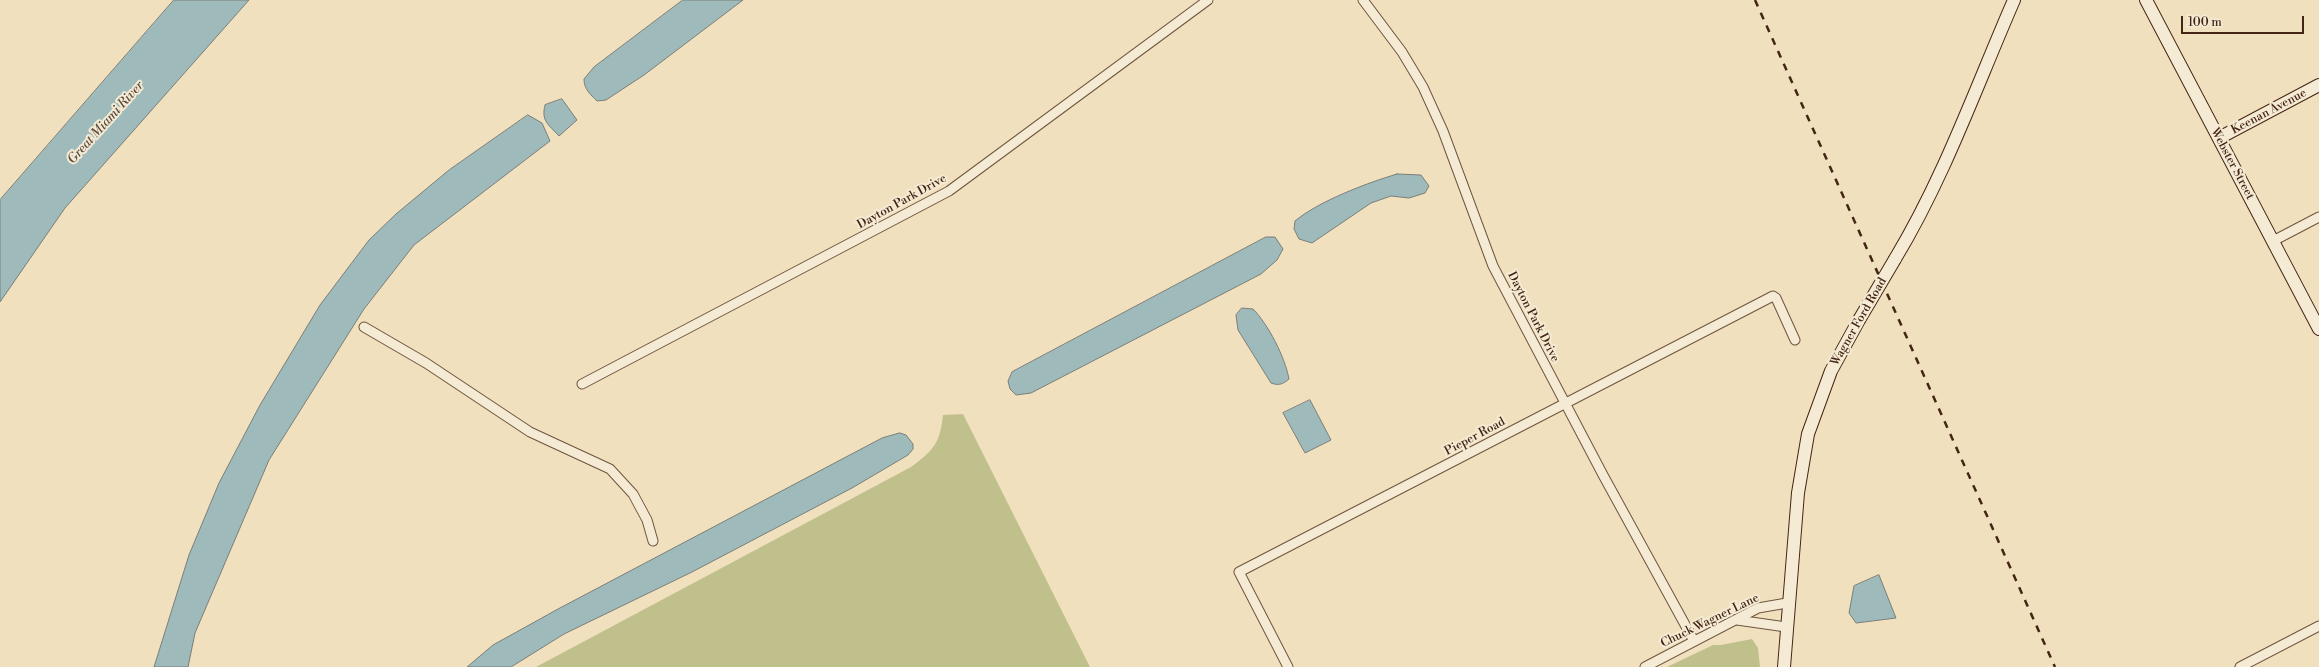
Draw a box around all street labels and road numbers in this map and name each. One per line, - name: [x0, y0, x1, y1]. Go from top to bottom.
- street label: Keenan Avenue: [2229, 86, 2309, 138]
- street label: Webster Street: [2207, 126, 2257, 202]
- street label: Dayton Park Drive: [855, 172, 949, 232]
- street label: Dayton Park Drive: [1504, 269, 1562, 365]
- street label: Wagner Ford Road: [1828, 275, 1890, 369]
- street label: Pieper Road: [1442, 415, 1508, 459]
- street label: Chuck Wagner Lane: [1659, 591, 1761, 651]

